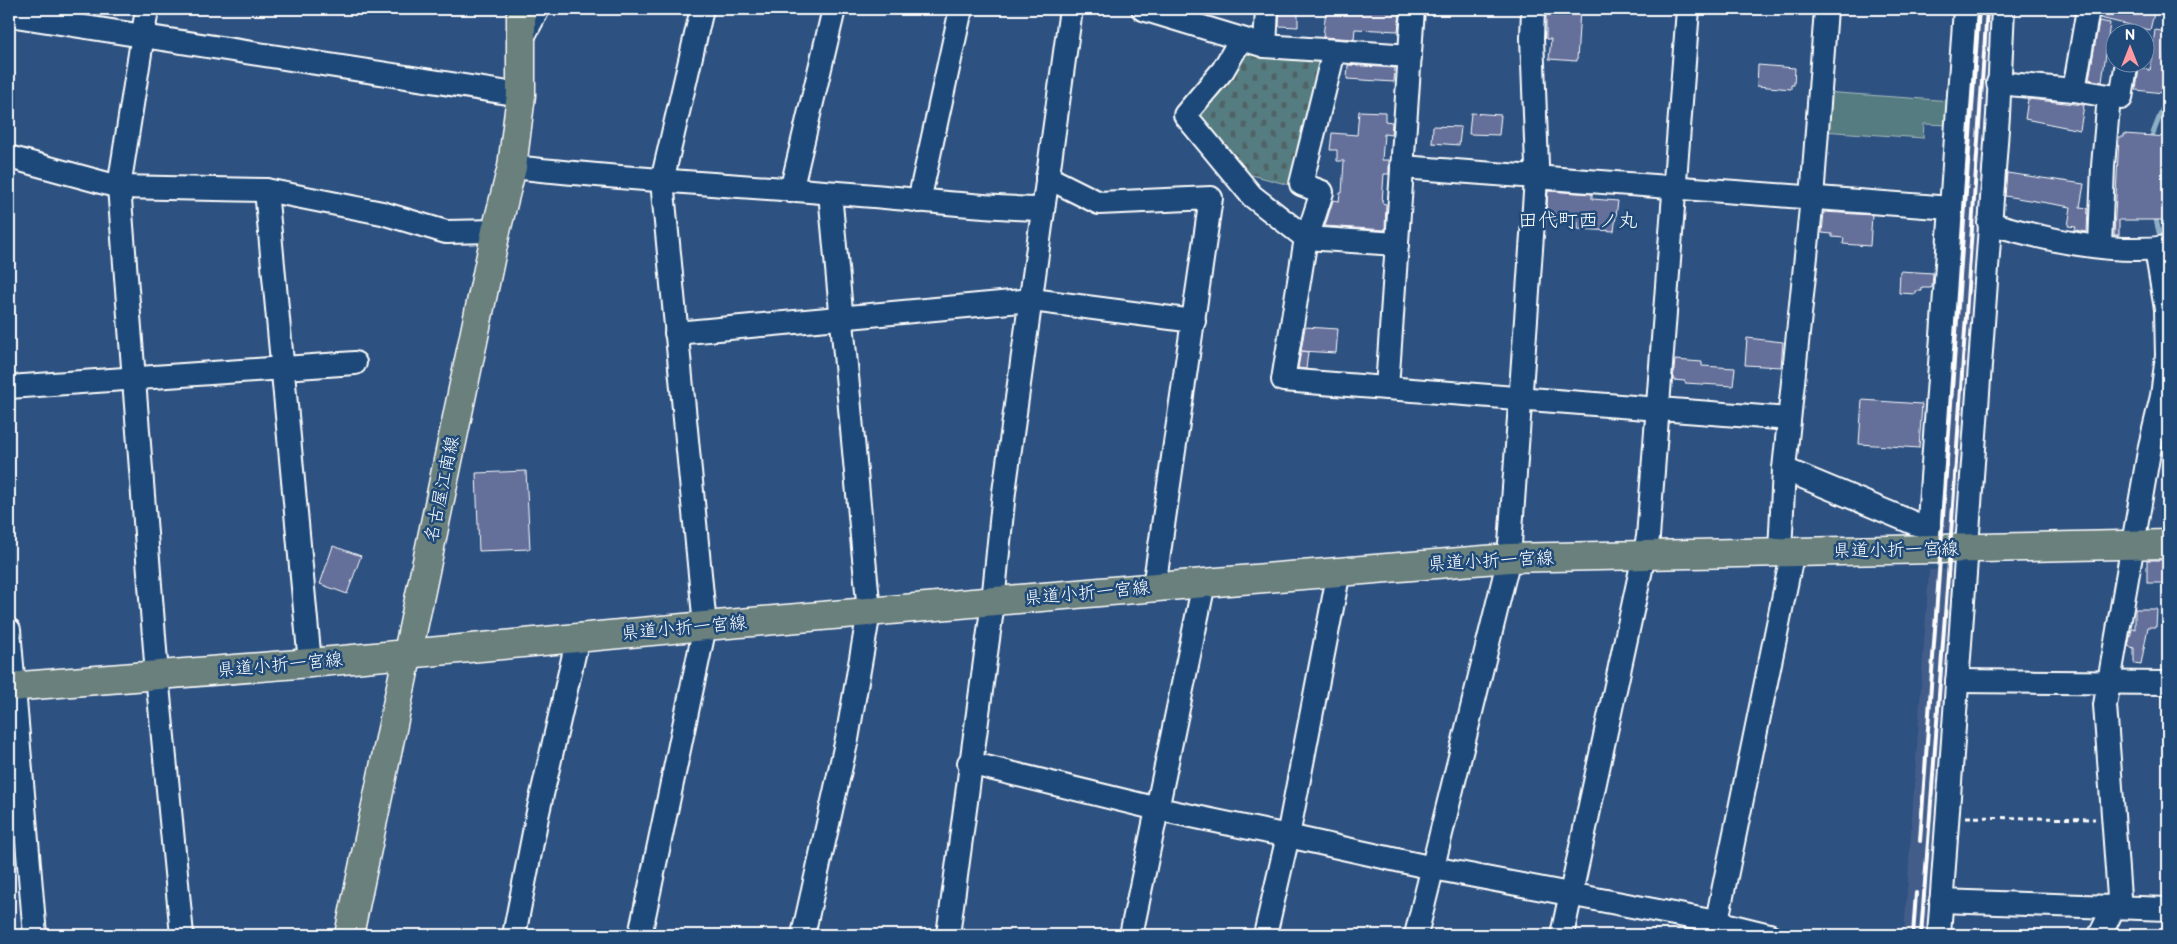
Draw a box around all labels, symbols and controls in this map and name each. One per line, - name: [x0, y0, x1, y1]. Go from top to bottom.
- north arrow: [2104, 22, 2154, 72]
- text: N: [2125, 27, 2135, 44]
- district label: 田代町西ノ丸: [1518, 209, 1638, 233]
- street label: 名古屋江南線: [421, 434, 463, 544]
- street label: 県道小折一宮線: [1833, 538, 1959, 562]
- street label: 県道小折一宮線: [1428, 547, 1554, 575]
- street label: 県道小折一宮線: [1023, 577, 1151, 609]
- street label: 県道小折一宮線: [620, 612, 748, 644]
- street label: 県道小折一宮線: [216, 649, 344, 681]

